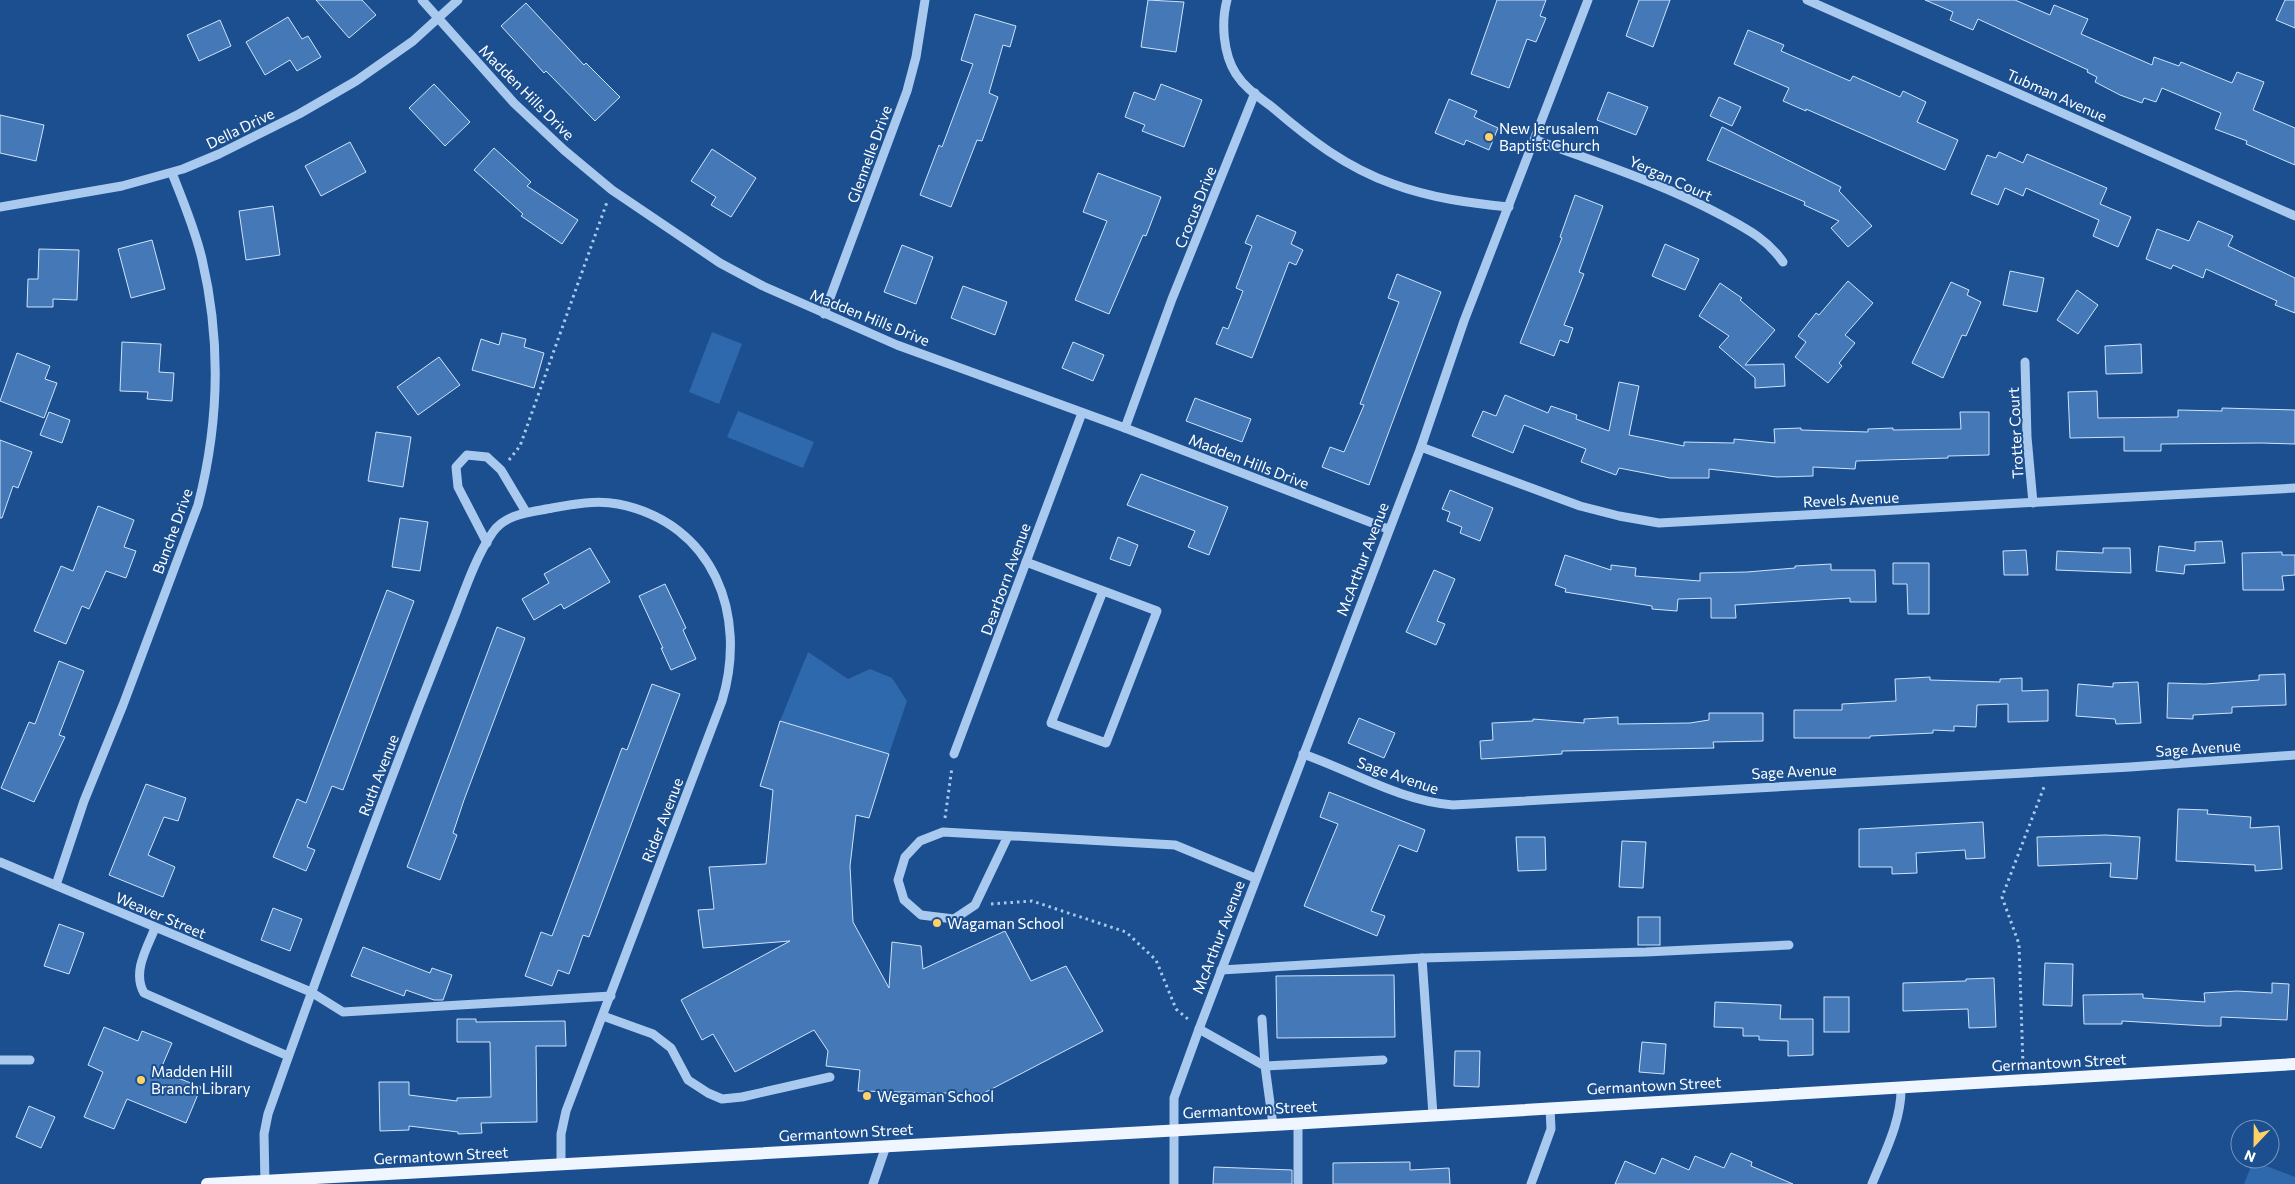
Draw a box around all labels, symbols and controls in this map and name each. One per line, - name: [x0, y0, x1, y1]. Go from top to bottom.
- street label: Madden Hills Drive: [476, 41, 578, 143]
- street label: Tubman Avenue: [2004, 65, 2110, 125]
- street label: Glennelle Drive: [843, 103, 895, 205]
- street label: Della Drive: [203, 104, 277, 152]
- place label: New Jerusalem Baptist Church: [1499, 119, 1600, 154]
- marker: New Jerusalem Baptist Church: [1483, 131, 1495, 143]
- street label: Yergan Court: [1627, 152, 1715, 204]
- street label: Crocus Drive: [1170, 163, 1220, 251]
- street label: Madden Hills Drive: [808, 285, 933, 349]
- street label: Trotter Court: [2004, 387, 2026, 479]
- street label: Madden Hills Drive: [1186, 430, 1312, 492]
- street label: Bunche Drive: [148, 486, 196, 576]
- street label: Revels Avenue: [1803, 487, 1900, 511]
- street label: McArthur Avenue: [1332, 500, 1392, 618]
- street label: Dearborn Avenue: [976, 520, 1034, 638]
- street label: Ruth Avenue: [354, 732, 402, 818]
- street label: Sage Avenue: [2155, 736, 2241, 760]
- street label: Sage Avenue: [1355, 753, 1441, 797]
- street label: Sage Avenue: [1751, 760, 1837, 782]
- street label: Rider Avenue: [638, 775, 686, 865]
- street label: McArthur Avenue: [1188, 878, 1248, 996]
- street label: Weaver Street: [113, 888, 209, 942]
- place label: Wagaman School: [947, 914, 1064, 932]
- marker: Wagaman School: [931, 917, 943, 929]
- street label: Germantown Street: [1991, 1049, 2127, 1075]
- place label: Madden Hill Branch Library: [151, 1062, 251, 1097]
- street label: Germantown Street: [1586, 1072, 1722, 1098]
- marker: Madden Hill Branch Library: [135, 1074, 147, 1086]
- place label: Wegaman School: [877, 1087, 994, 1105]
- marker: Wegaman School: [861, 1090, 873, 1102]
- street label: Germantown Street: [1182, 1096, 1318, 1122]
- street label: Germantown Street: [778, 1119, 914, 1145]
- north arrow: [2230, 1119, 2280, 1169]
- street label: Germantown Street: [373, 1142, 509, 1168]
- text: N: [2242, 1147, 2258, 1166]

